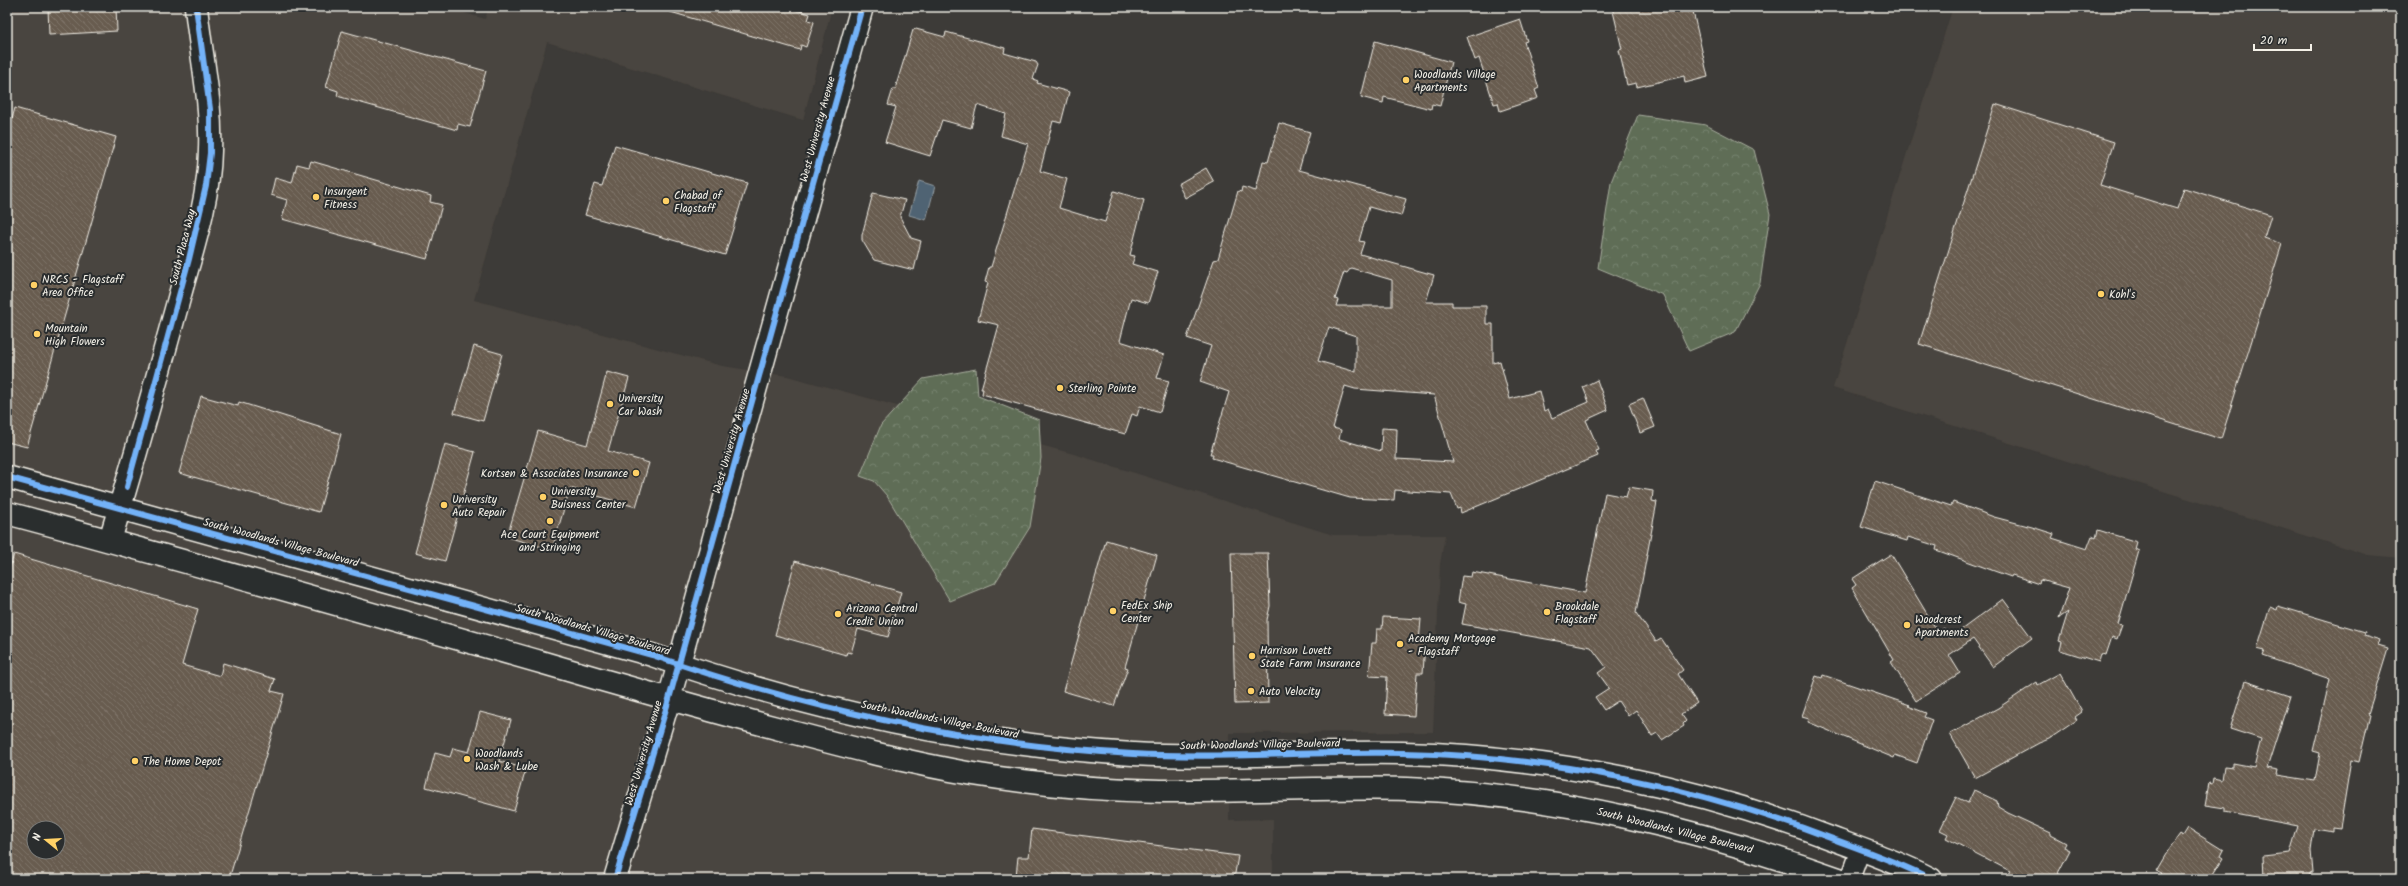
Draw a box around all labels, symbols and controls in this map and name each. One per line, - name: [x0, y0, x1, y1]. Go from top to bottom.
- scale bar: [2254, 26, 2311, 52]
- text: 20 m: [2260, 31, 2288, 50]
- place label: Woodlands Village Apartments: [1414, 66, 1496, 97]
- street label: West University Avenue: [795, 74, 841, 184]
- marker: Woodlands Village Apartments: [1401, 75, 1411, 85]
- place label: Insurgent Fitness: [324, 183, 368, 214]
- place label: Chabad of Flagstaff: [674, 187, 723, 218]
- marker: Insurgent Fitness: [311, 192, 321, 202]
- marker: Chabad of Flagstaff: [661, 196, 671, 206]
- street label: South Plaza Way: [165, 206, 201, 287]
- place label: NRCS - Flagstaff Area Office: [42, 271, 125, 302]
- marker: NRCS - Flagstaff Area Office: [29, 280, 39, 290]
- place label: Kohl's: [2109, 286, 2136, 304]
- marker: Kohl's: [2096, 289, 2106, 299]
- place label: Mountain High Flowers: [45, 320, 105, 351]
- marker: Mountain High Flowers: [32, 329, 42, 339]
- place label: Sterling Pointe: [1068, 380, 1136, 398]
- marker: Sterling Pointe: [1055, 383, 1065, 393]
- street label: West University Avenue: [708, 386, 756, 496]
- place label: University Car Wash: [618, 390, 664, 421]
- marker: University Car Wash: [605, 399, 615, 409]
- place label: Kortsen & Associates Insurance: [481, 465, 628, 483]
- marker: Kortsen & Associates Insurance: [631, 468, 641, 478]
- place label: University Buisness Center: [551, 483, 627, 514]
- place label: University Auto Repair: [452, 491, 507, 522]
- marker: University Buisness Center: [538, 492, 548, 502]
- marker: University Auto Repair: [439, 500, 449, 510]
- street label: South Woodlands Village Boulevard: [201, 514, 361, 573]
- marker: Ace Court Equipment and Stringing: [545, 516, 555, 526]
- place label: Ace Court Equipment and Stringing: [501, 526, 600, 557]
- place label: FedEx Ship Center: [1121, 597, 1173, 628]
- place label: Brookdale Flagstaff: [1555, 598, 1599, 629]
- street label: South Woodlands Village Boulevard: [513, 599, 673, 661]
- place label: Arizona Central Credit Union: [846, 600, 918, 631]
- marker: FedEx Ship Center: [1108, 606, 1118, 616]
- marker: Brookdale Flagstaff: [1542, 607, 1552, 617]
- marker: Arizona Central Credit Union: [833, 609, 843, 619]
- place label: Woodcrest Apartments: [1915, 611, 1969, 642]
- marker: Woodcrest Apartments: [1902, 620, 1912, 630]
- place label: Academy Mortgage - Flagstaff: [1408, 630, 1496, 661]
- marker: Academy Mortgage - Flagstaff: [1395, 639, 1405, 649]
- place label: Harrison Lovett State Farm Insurance: [1260, 642, 1360, 673]
- marker: Harrison Lovett State Farm Insurance: [1247, 651, 1257, 661]
- place label: Auto Velocity: [1259, 683, 1321, 701]
- marker: Auto Velocity: [1246, 686, 1256, 696]
- street label: South Woodlands Village Boulevard: [859, 696, 1021, 744]
- street label: West University Avenue: [620, 698, 668, 808]
- street label: South Woodlands Village Boulevard: [1180, 735, 1341, 755]
- place label: Woodlands Wash & Lube: [475, 745, 538, 776]
- place label: The Home Depot: [143, 753, 222, 771]
- marker: Woodlands Wash & Lube: [462, 754, 472, 764]
- marker: The Home Depot: [130, 756, 140, 766]
- street label: South Woodlands Village Boulevard: [1595, 803, 1755, 859]
- north arrow: [26, 820, 66, 860]
- text: N: [28, 831, 47, 843]

